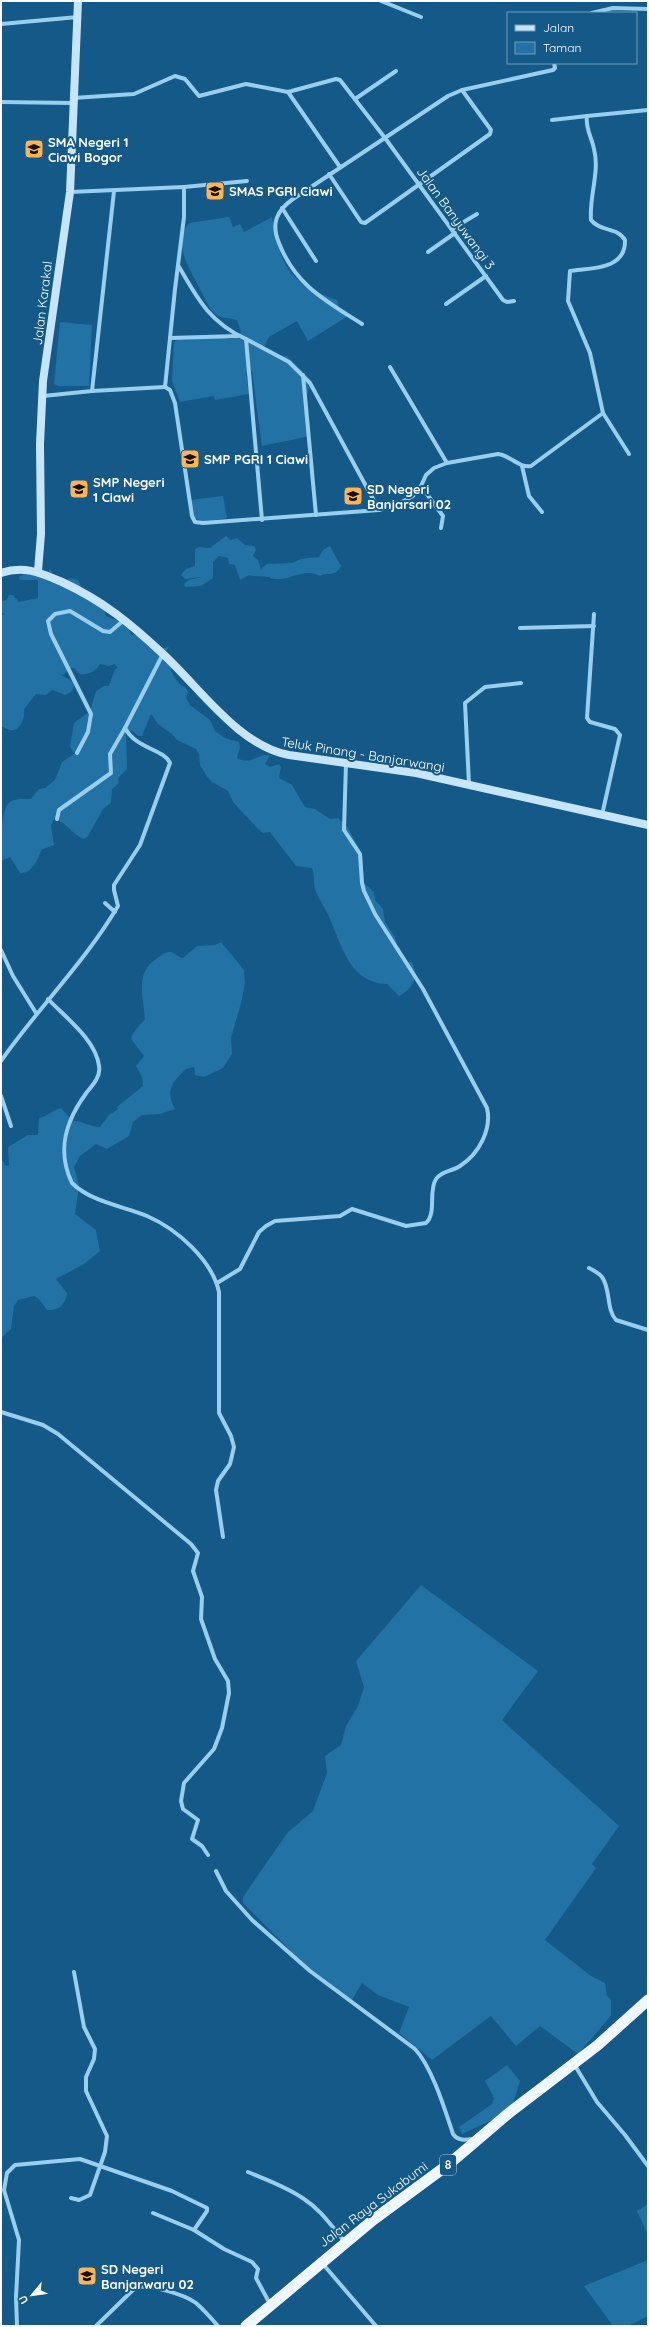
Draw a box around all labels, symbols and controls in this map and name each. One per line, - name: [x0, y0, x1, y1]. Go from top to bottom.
- legend: [507, 12, 637, 64]
- text: Jalan: [543, 20, 574, 35]
- text: Taman: [543, 40, 581, 55]
- place label: SMA Negeri 1 Ciawi Bogor: [48, 134, 129, 165]
- school or university icon: SMA Negeri 1 Ciawi Bogor: [23, 138, 45, 160]
- street label: Jalan Banyuwangi 3: [414, 164, 499, 272]
- school or university icon: SMAS PGRI Ciawi: [204, 180, 226, 202]
- place label: SMAS PGRI Ciawi: [229, 183, 333, 199]
- street label: Jalan Karakal: [29, 260, 55, 346]
- school or university icon: SMP PGRI 1 Ciawi: [179, 448, 201, 470]
- place label: SMP PGRI 1 Ciawi: [204, 451, 308, 467]
- place label: SMP Negeri 1 Ciawi: [93, 474, 164, 505]
- school or university icon: SMP Negeri 1 Ciawi: [68, 478, 90, 500]
- place label: SD Negeri Banjarsari 02: [367, 481, 451, 512]
- school or university icon: SD Negeri Banjarsari 02: [342, 485, 364, 507]
- street label: Teluk Pinang - Banjarwangi: [280, 733, 446, 775]
- road number: 8: [440, 2155, 456, 2175]
- street label: Jalan Raya Sukabumi: [315, 2158, 431, 2250]
- place label: SD Negeri Banjarwaru 02: [101, 2261, 194, 2292]
- school or university icon: SD Negeri Banjarwaru 02: [76, 2265, 98, 2287]
- north arrow: [12, 2275, 52, 2315]
- text: U: [15, 2293, 31, 2307]

